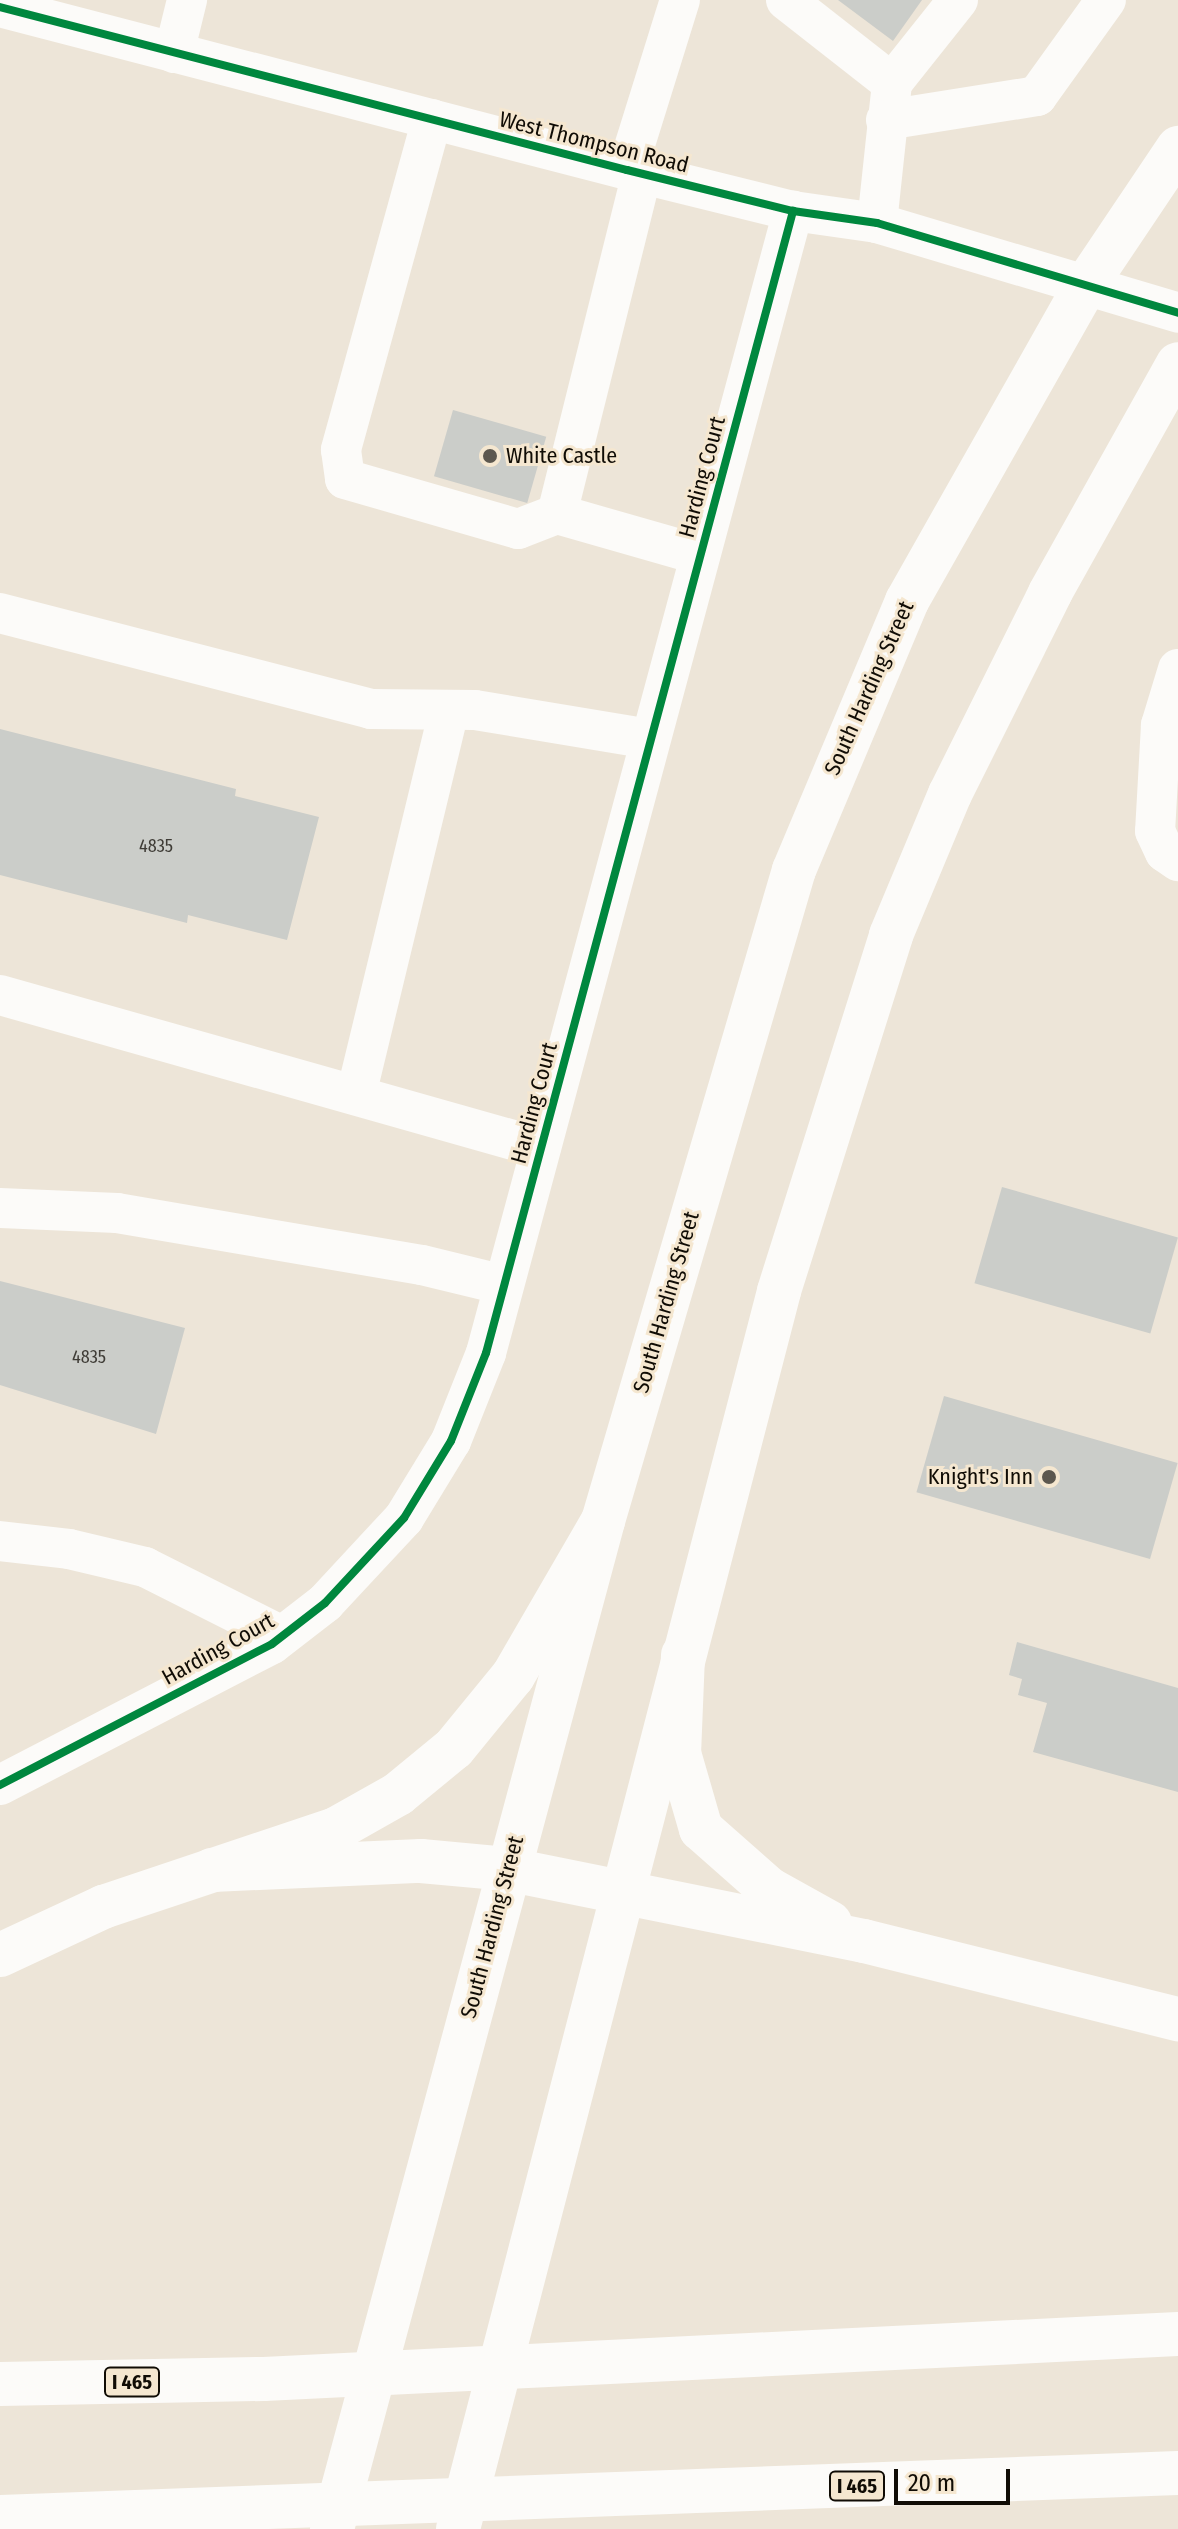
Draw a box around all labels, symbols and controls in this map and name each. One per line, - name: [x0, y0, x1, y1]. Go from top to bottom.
- street label: West Thompson Road: [497, 106, 691, 178]
- street label: Harding Court: [673, 414, 731, 540]
- place label: White Castle: [506, 443, 617, 469]
- marker: White Castle: [481, 447, 499, 465]
- street label: South Harding Street: [819, 597, 919, 779]
- house number: 4835: [139, 835, 173, 857]
- street label: Harding Court: [505, 1040, 563, 1166]
- street label: South Harding Street: [627, 1208, 705, 1396]
- house number: 4835: [72, 1346, 106, 1368]
- place label: Knight's Inn: [928, 1464, 1033, 1490]
- marker: Knight's Inn: [1040, 1468, 1058, 1486]
- street label: Harding Court: [157, 1607, 279, 1691]
- street label: South Harding Street: [455, 1833, 529, 2021]
- road number: I 465: [104, 2366, 160, 2398]
- scale bar: [898, 2453, 1014, 2503]
- text: 20 m: [908, 2469, 955, 2497]
- road number: I 465: [829, 2470, 885, 2502]

